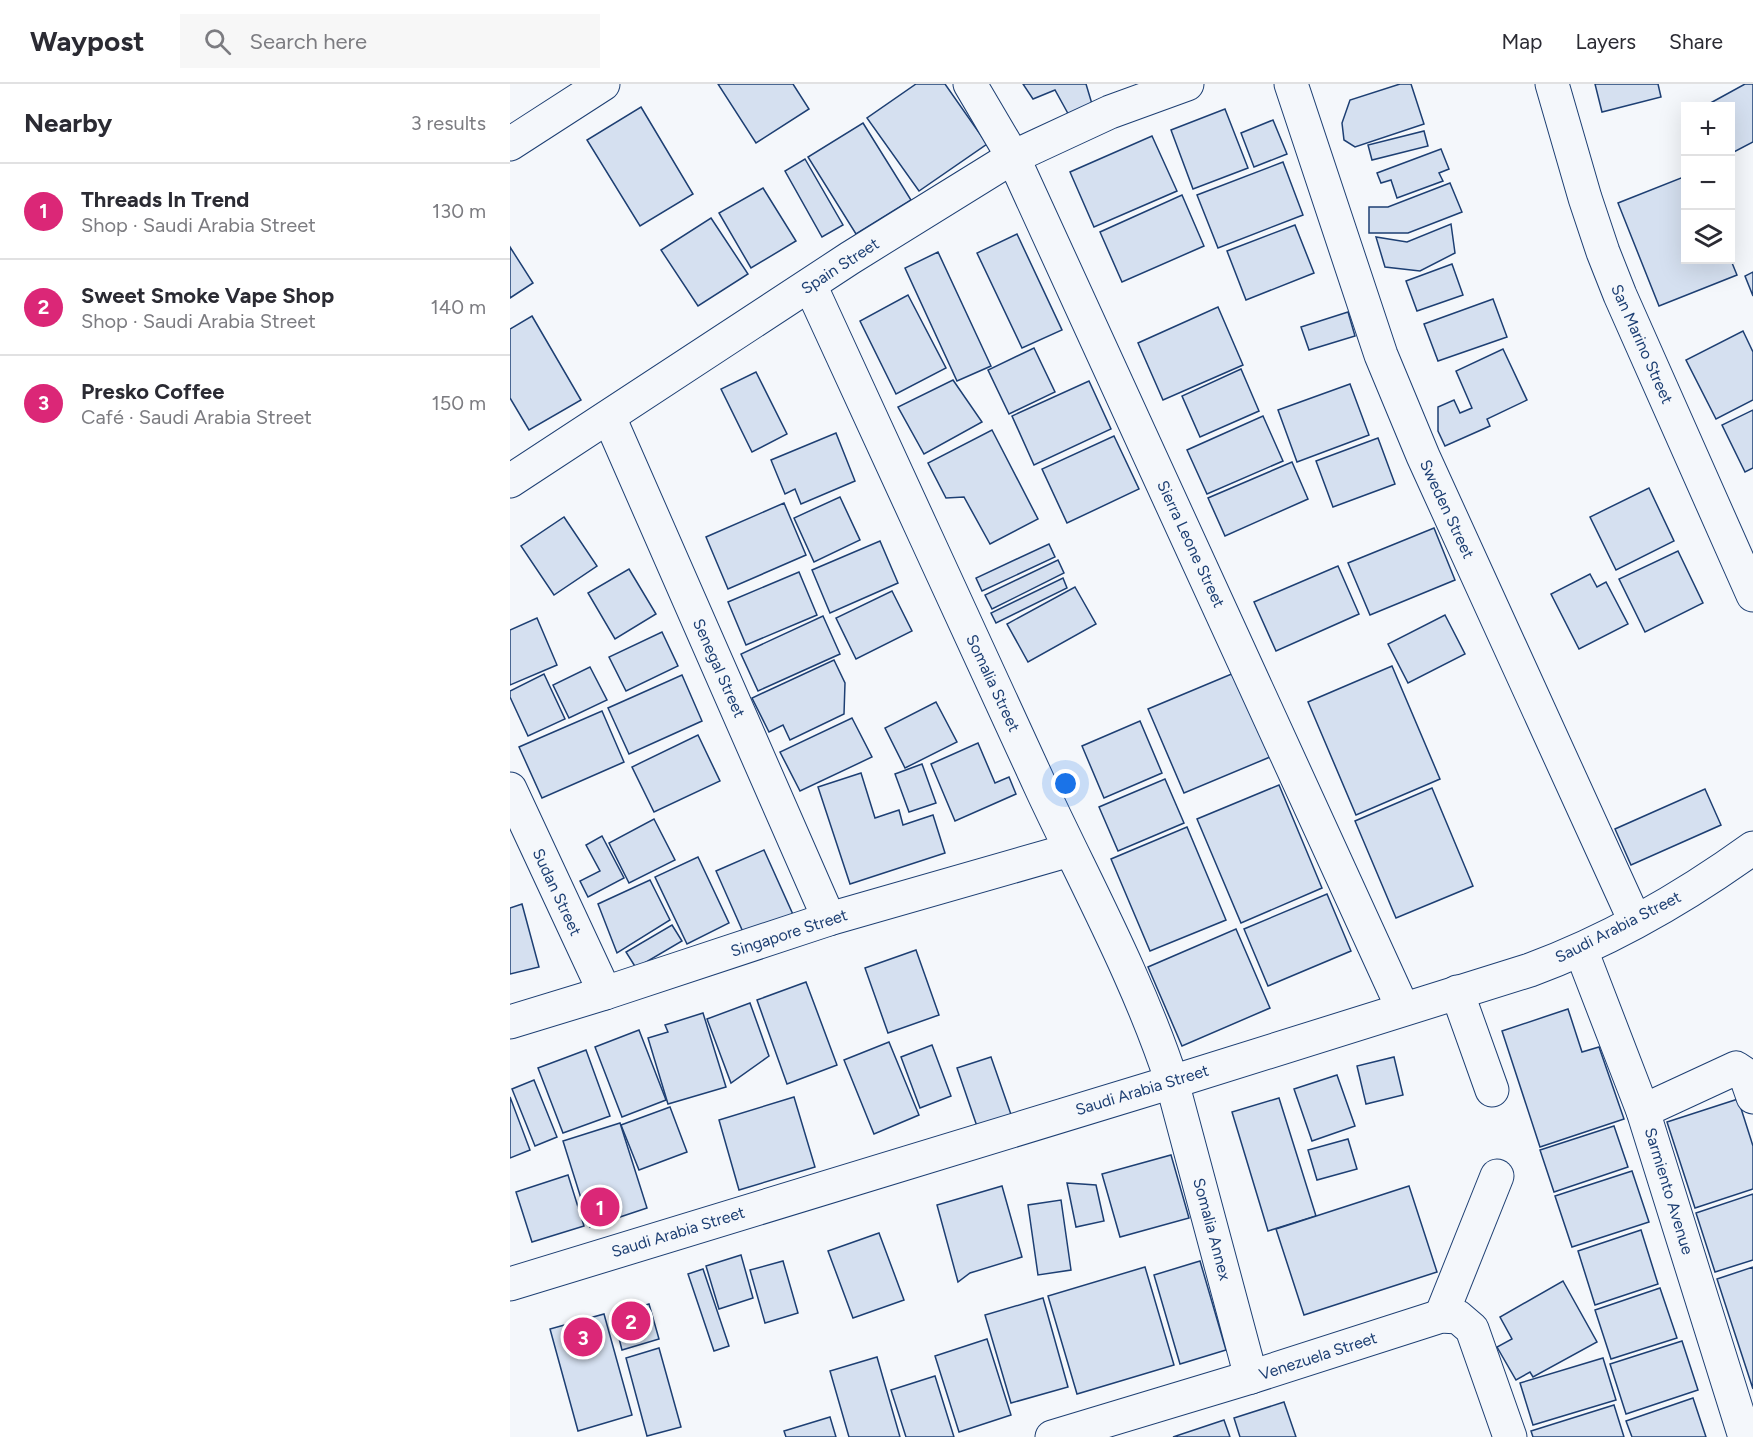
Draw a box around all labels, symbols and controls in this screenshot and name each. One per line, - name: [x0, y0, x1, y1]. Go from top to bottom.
- search box: [180, 14, 600, 68]
- text: Waypost: [30, 24, 144, 58]
- icon: search: [201, 25, 234, 58]
- text: Search here: [249, 28, 367, 55]
- text: Map: [1502, 29, 1542, 54]
- text: Layers: [1575, 29, 1636, 54]
- text: Share: [1669, 29, 1723, 54]
- map controls: [1681, 102, 1735, 264]
- button: +: [1681, 102, 1735, 156]
- text: Nearby: [24, 107, 112, 139]
- text: 3 results: [411, 111, 486, 135]
- button: −: [1681, 156, 1735, 210]
- text: Threads In Trend: [81, 186, 249, 213]
- text: 1: [39, 199, 48, 223]
- text: 130 m: [432, 199, 486, 223]
- button: layers: [1681, 210, 1735, 264]
- text: Shop · Saudi Arabia Street: [81, 213, 316, 237]
- street label: Spain Street: [798, 234, 882, 298]
- street label: San Marino Street: [1607, 281, 1677, 407]
- text: Sweet Smoke Vape Shop: [81, 282, 334, 309]
- text: 2: [38, 295, 49, 319]
- text: 140 m: [431, 295, 486, 319]
- text: Shop · Saudi Arabia Street: [81, 309, 316, 333]
- text: Presko Coffee: [81, 378, 224, 405]
- text: 3: [38, 391, 49, 415]
- text: 150 m: [431, 391, 486, 415]
- text: Café · Saudi Arabia Street: [81, 405, 312, 429]
- street label: Sweden Street: [1416, 457, 1478, 561]
- street label: Sierra Leone Street: [1153, 477, 1229, 611]
- street label: Senegal Street: [689, 616, 749, 720]
- street label: Somalia Street: [962, 631, 1024, 735]
- your location: [1051, 769, 1080, 798]
- street label: Sudan Street: [529, 845, 585, 939]
- street label: Saudi Arabia Street: [1552, 887, 1684, 967]
- street label: Singapore Street: [728, 905, 850, 961]
- street label: Saudi Arabia Street: [1073, 1061, 1211, 1119]
- street label: Sarmiento Avenue: [1641, 1125, 1697, 1257]
- street label: Somalia Annex: [1189, 1176, 1235, 1283]
- pin: 1: [580, 1184, 620, 1230]
- street label: Saudi Arabia Street: [609, 1203, 747, 1261]
- pin: 2: [612, 1298, 650, 1344]
- pin: 3: [564, 1314, 602, 1360]
- street label: Venezuela Street: [1257, 1328, 1379, 1384]

